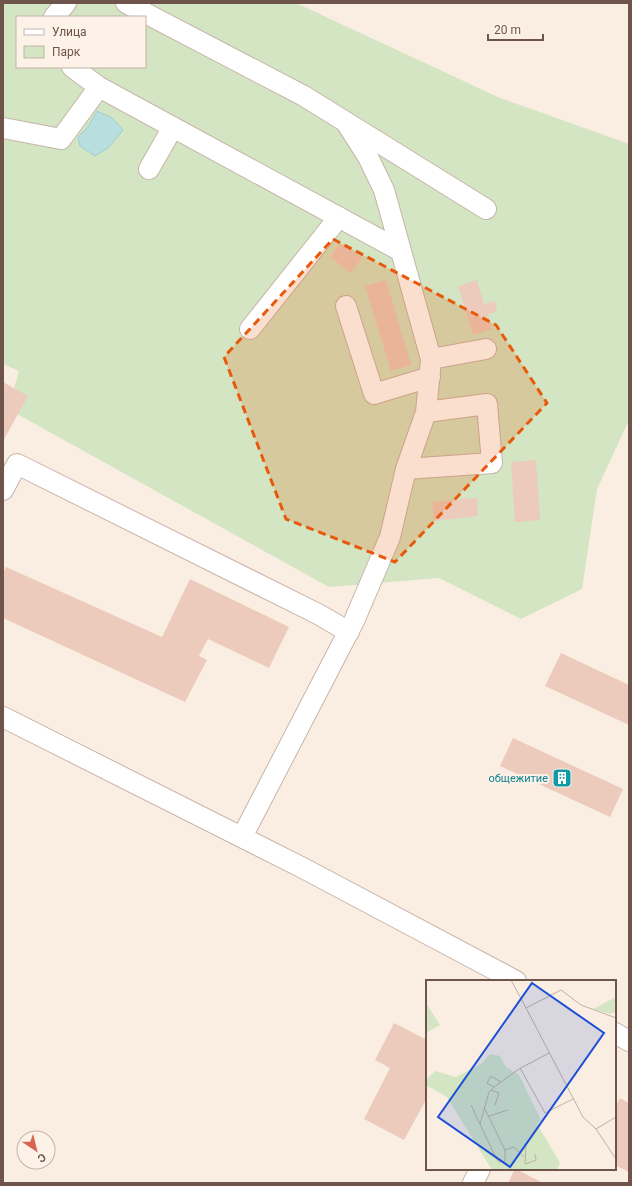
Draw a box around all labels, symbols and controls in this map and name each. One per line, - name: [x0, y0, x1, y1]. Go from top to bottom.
- legend: [16, 16, 146, 68]
- scale bar: [488, 16, 543, 42]
- text: 20 m: [494, 23, 521, 37]
- text: Улица: [52, 25, 87, 39]
- text: Парк: [52, 45, 81, 59]
- building icon: общежитие: [551, 767, 573, 789]
- place label: общежитие: [488, 772, 548, 785]
- inset map: [426, 980, 616, 1170]
- north arrow: [16, 1130, 56, 1170]
- text: С: [35, 1150, 48, 1165]

